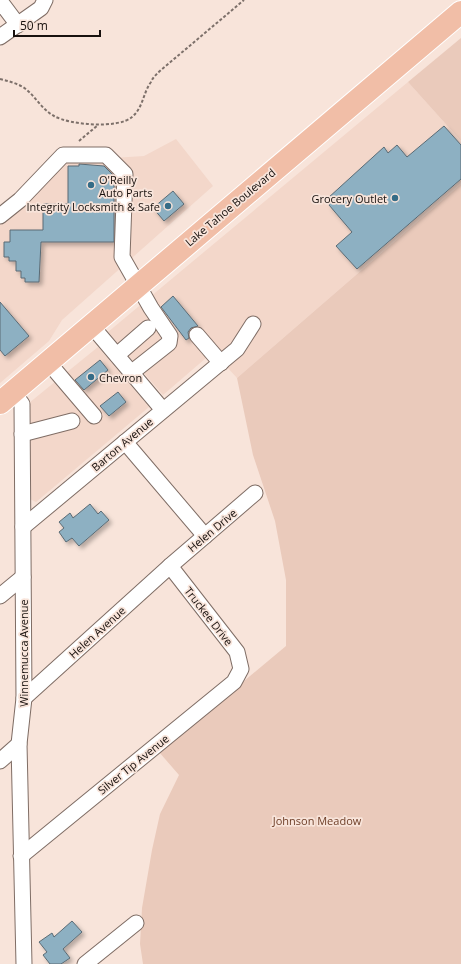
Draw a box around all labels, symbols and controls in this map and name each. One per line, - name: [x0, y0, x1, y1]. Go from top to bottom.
- scale bar: [14, 12, 100, 38]
- text: 50 m: [20, 17, 48, 34]
- street label: Lake Tahoe Boulevard: [182, 165, 278, 249]
- place label: O'Reilly Auto Parts: [99, 172, 153, 200]
- marker: O'Reilly Auto Parts: [86, 180, 96, 190]
- place label: Grocery Outlet: [311, 191, 387, 206]
- marker: Grocery Outlet: [390, 193, 400, 203]
- place label: Integrity Locksmith & Safe: [27, 199, 160, 214]
- marker: Integrity Locksmith & Safe: [163, 201, 173, 211]
- place label: Chevron: [99, 370, 142, 385]
- marker: Chevron: [86, 372, 96, 382]
- street label: Barton Avenue: [88, 414, 156, 474]
- street label: Helen Drive: [184, 505, 240, 555]
- street label: Truckee Drive: [181, 584, 237, 648]
- street label: Winnemucca Avenue: [16, 599, 31, 707]
- street label: Helen Avenue: [66, 603, 128, 661]
- street label: Silver Tip Avenue: [94, 731, 172, 797]
- park label: Johnson Meadow: [272, 813, 362, 828]

